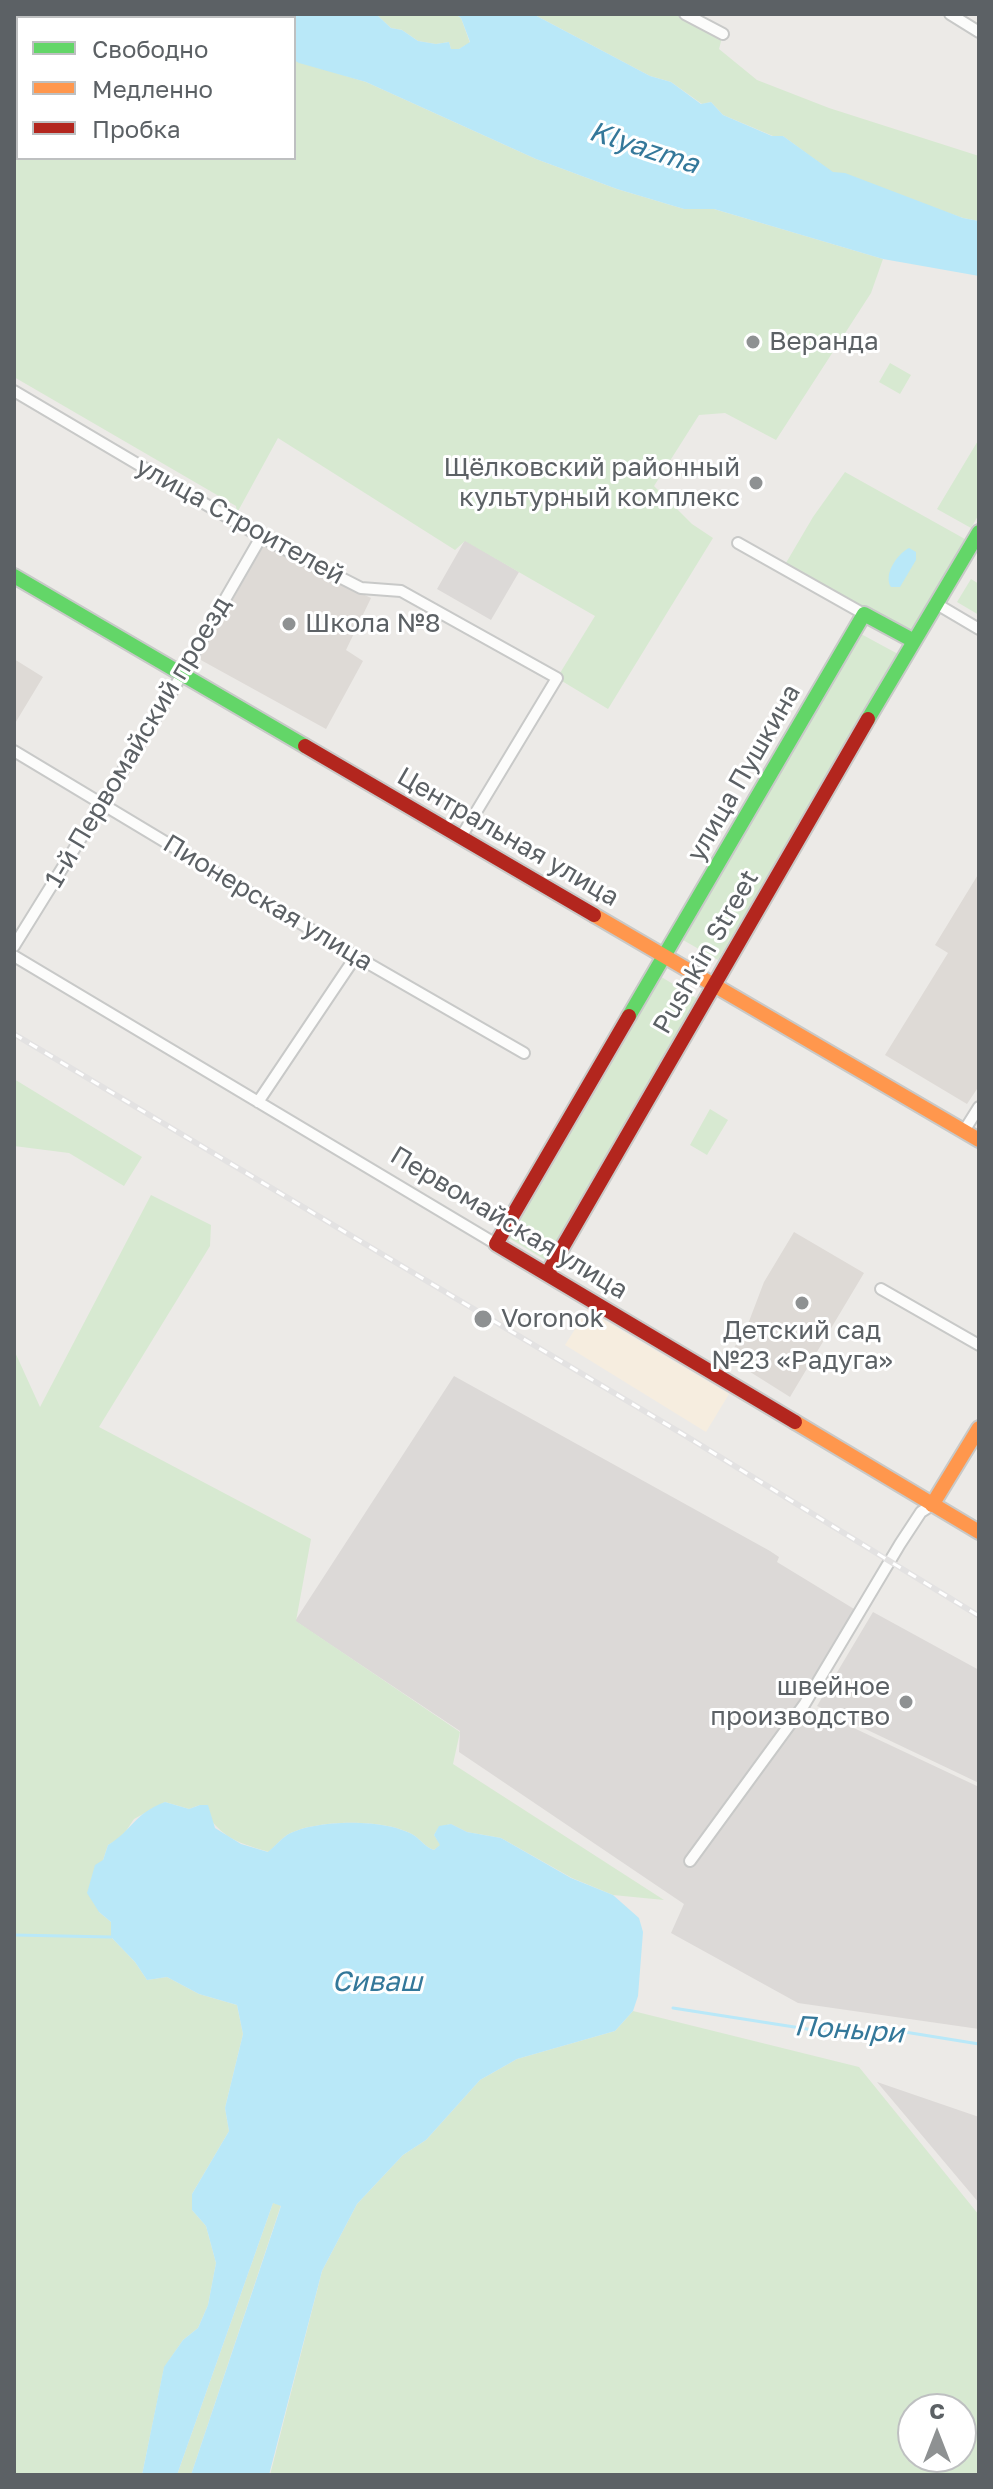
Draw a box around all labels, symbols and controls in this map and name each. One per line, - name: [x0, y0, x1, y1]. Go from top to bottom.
- legend: [16, 16, 296, 160]
- text: Свободно: [92, 34, 208, 63]
- text: Медленно: [92, 74, 213, 103]
- text: Пробка: [92, 114, 181, 143]
- water label: Klyazma: [585, 115, 703, 181]
- place label: Веранда: [769, 326, 879, 358]
- marker: Веранда: [744, 333, 762, 351]
- street label: улица Строителей: [130, 451, 350, 591]
- place label: Щёлковский районный культурный комплекс: [444, 452, 740, 514]
- marker: Щёлковский районный культурный комплекс: [747, 474, 765, 492]
- street label: 1-й Первомайский проезд: [39, 591, 237, 893]
- place label: Школа №8: [305, 608, 441, 640]
- marker: Школа №8: [280, 615, 298, 633]
- street label: улица Пушкина: [681, 679, 807, 867]
- street label: Центральная улица: [392, 761, 624, 913]
- street label: Пионерская улица: [158, 828, 378, 978]
- street label: Pushkin Street: [647, 865, 765, 1039]
- street label: Первомайская улица: [385, 1140, 633, 1306]
- marker: Детский сад №23 «Радуга»: [793, 1294, 811, 1312]
- place label: Voronok: [501, 1303, 604, 1335]
- marker: Voronok: [472, 1308, 494, 1330]
- place label: Детский сад №23 «Радуга»: [711, 1315, 893, 1376]
- place label: швейное производство: [710, 1671, 890, 1732]
- marker: швейное производство: [897, 1693, 915, 1711]
- water label: Сиваш: [332, 1965, 422, 1999]
- water label: Поныри: [793, 2009, 905, 2051]
- north arrow: [897, 2393, 977, 2473]
- text: С: [929, 2397, 945, 2424]

